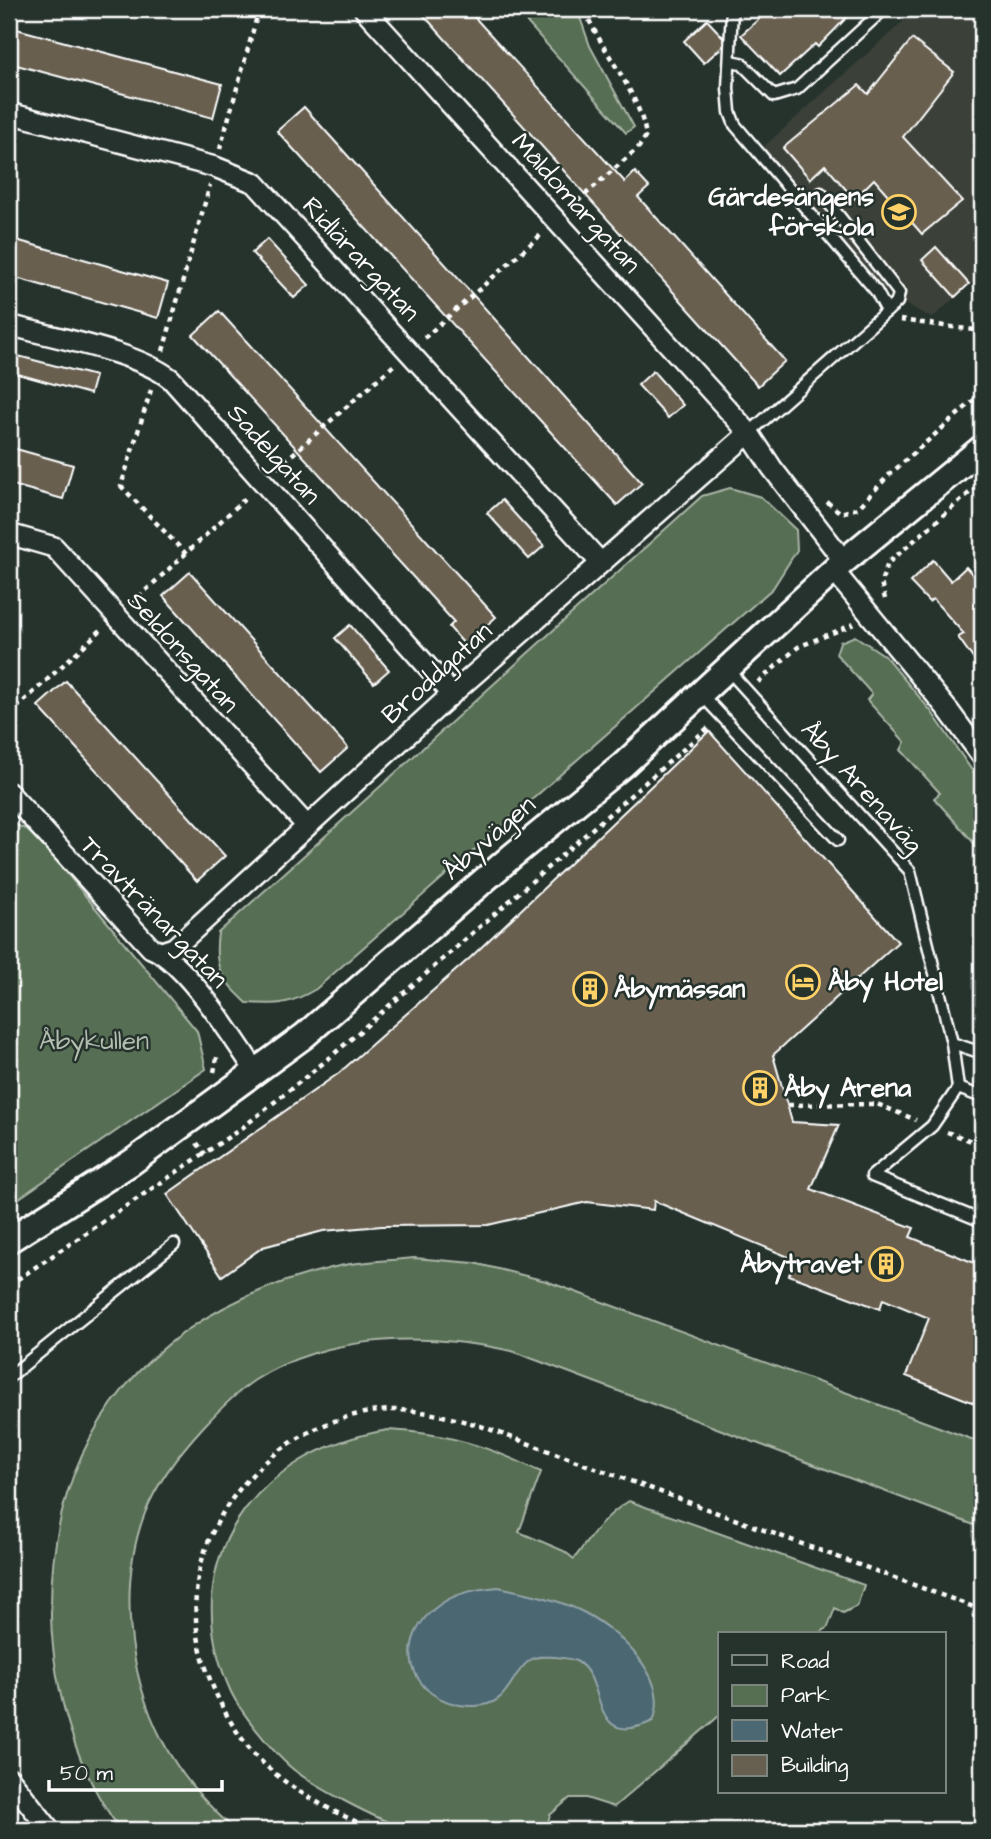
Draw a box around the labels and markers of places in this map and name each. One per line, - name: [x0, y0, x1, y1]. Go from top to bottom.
- place label: Gärdesängens förskola: [708, 179, 875, 245]
- school or university icon: Gärdesängens förskola: [880, 193, 918, 231]
- hotel icon: Åby Hotel: [784, 963, 822, 1001]
- place label: Åby Hotel: [828, 964, 943, 1003]
- building icon: Åbymässan: [571, 970, 609, 1008]
- place label: Åbymässan: [614, 971, 745, 1010]
- building icon: Åby Arena: [741, 1069, 779, 1107]
- place label: Åby Arena: [784, 1070, 912, 1109]
- building icon: Åbytravet: [867, 1245, 905, 1283]
- place label: Åbytravet: [740, 1246, 862, 1285]

